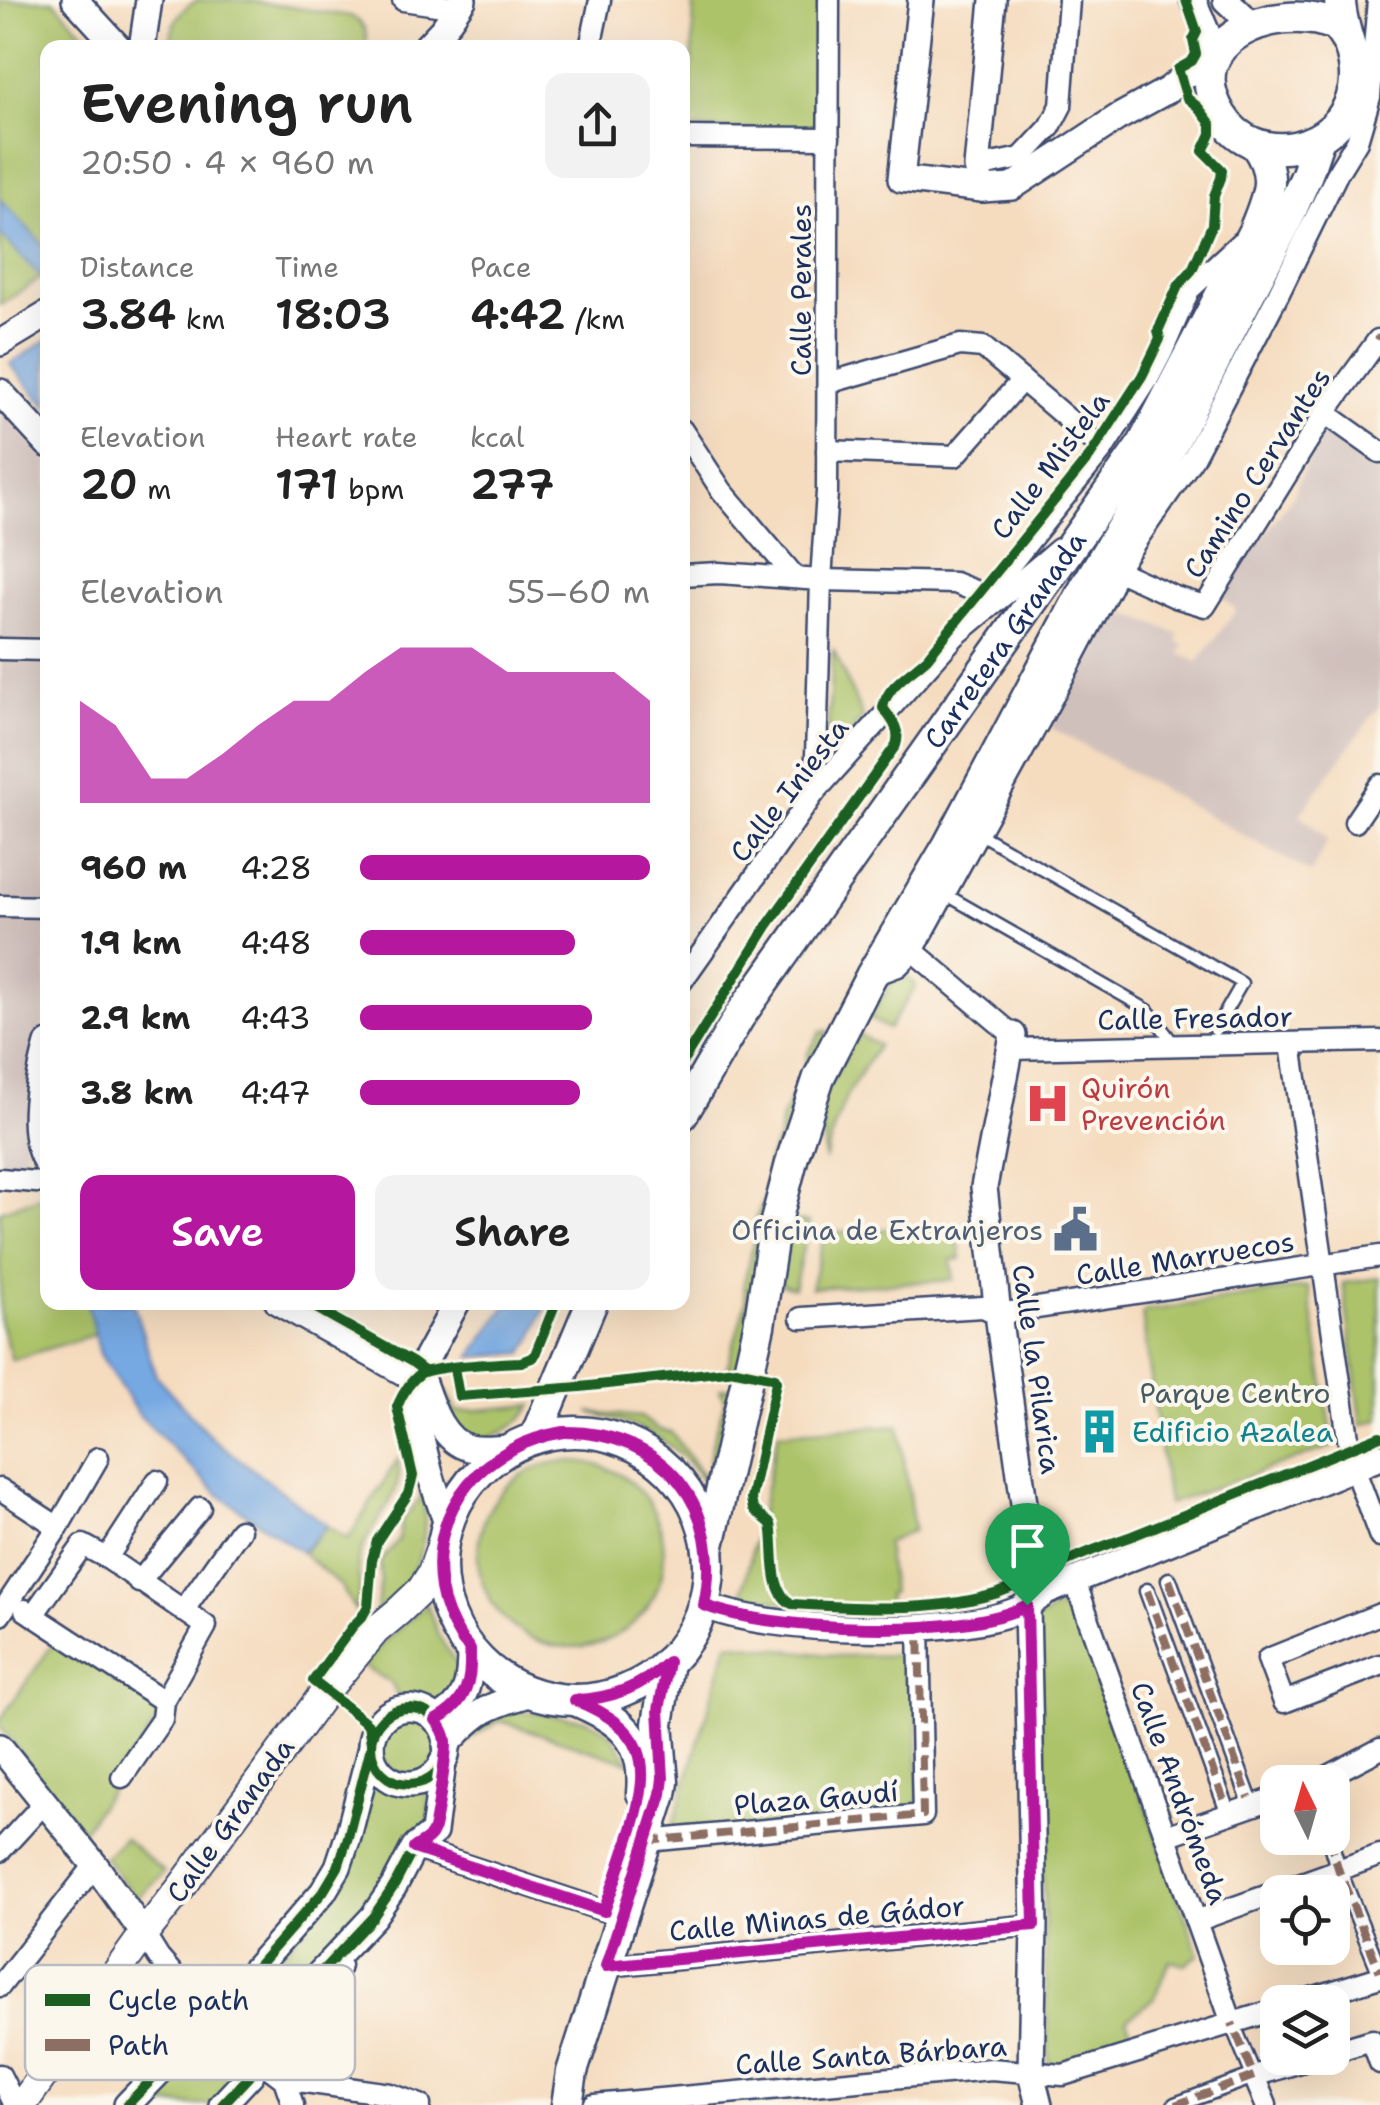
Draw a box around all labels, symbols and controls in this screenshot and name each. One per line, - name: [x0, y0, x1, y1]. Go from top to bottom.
- text: Evening run: [80, 66, 413, 140]
- button: share: [545, 73, 650, 178]
- text: 20:50 · 4 × 960 m: [80, 141, 374, 184]
- street label: Calle Perales: [782, 204, 820, 376]
- text: Distance: [80, 248, 195, 286]
- text: Time: [275, 248, 339, 286]
- text: Pace: [470, 248, 532, 286]
- text: 3.84: [80, 286, 176, 342]
- text: 18:03: [275, 286, 391, 342]
- text: 4:42: [470, 286, 566, 342]
- text: km: [176, 300, 225, 338]
- text: /km: [566, 300, 625, 338]
- street label: Camino Cervantes: [1175, 360, 1339, 586]
- street label: Calle Mistela: [982, 383, 1118, 547]
- text: Elevation: [80, 418, 205, 456]
- text: Heart rate: [275, 418, 418, 456]
- text: kcal: [470, 418, 524, 456]
- text: 20: [80, 456, 138, 512]
- text: 171: [275, 456, 339, 512]
- text: 277: [470, 456, 554, 512]
- text: m: [138, 470, 171, 508]
- text: bpm: [339, 470, 404, 508]
- street label: Carretera Granada: [915, 523, 1095, 756]
- text: Elevation: [80, 570, 223, 613]
- text: 55–60 m: [507, 570, 650, 613]
- street label: Calle Iniesta: [721, 710, 857, 870]
- text: 960 m: [80, 846, 187, 889]
- text: 4:28: [240, 846, 312, 889]
- text: 1.9 km: [80, 921, 181, 964]
- text: 4:48: [240, 921, 312, 964]
- text: 2.9 km: [80, 996, 190, 1039]
- text: 4:43: [240, 996, 311, 1039]
- street label: Calle Fresador: [1097, 997, 1293, 1039]
- place label: Quirón Prevención: [1081, 1069, 1226, 1139]
- text: 3.8 km: [80, 1071, 193, 1114]
- text: 4:47: [240, 1071, 311, 1114]
- hospital icon: Quirón Prevención: [1024, 1080, 1072, 1128]
- button: Save: [80, 1175, 355, 1290]
- button: Share: [375, 1175, 650, 1290]
- public building icon: Officina de Extranjeros: [1052, 1206, 1100, 1254]
- place label: Officina de Extranjeros: [731, 1211, 1043, 1249]
- street label: Calle Marruecos: [1073, 1222, 1297, 1294]
- street label: Calle la Pilarica: [1003, 1262, 1071, 1476]
- park label: Parque Centro: [1140, 1374, 1330, 1412]
- building icon: Edificio Azalea: [1075, 1408, 1123, 1456]
- place label: Edificio Azalea: [1132, 1413, 1333, 1451]
- pin: [985, 1503, 1070, 1606]
- icon: arrive: [1000, 1518, 1055, 1573]
- street label: Calle Andrómeda: [1122, 1676, 1238, 1910]
- street label: Calle Granada: [157, 1730, 303, 1910]
- north arrow: [1260, 1765, 1350, 1855]
- map controls: [1260, 1765, 1350, 2075]
- street label: Plaza Gaudí: [732, 1772, 900, 1824]
- button: locate: [1260, 1875, 1350, 1965]
- street label: Calle Minas de Gádor: [667, 1886, 967, 1950]
- legend: [25, 1965, 355, 2080]
- text: Cycle path: [108, 1981, 250, 2019]
- button: layers: [1260, 1985, 1350, 2075]
- text: Path: [108, 2026, 169, 2064]
- street label: Calle Santa Bárbara: [734, 2027, 1008, 2083]

